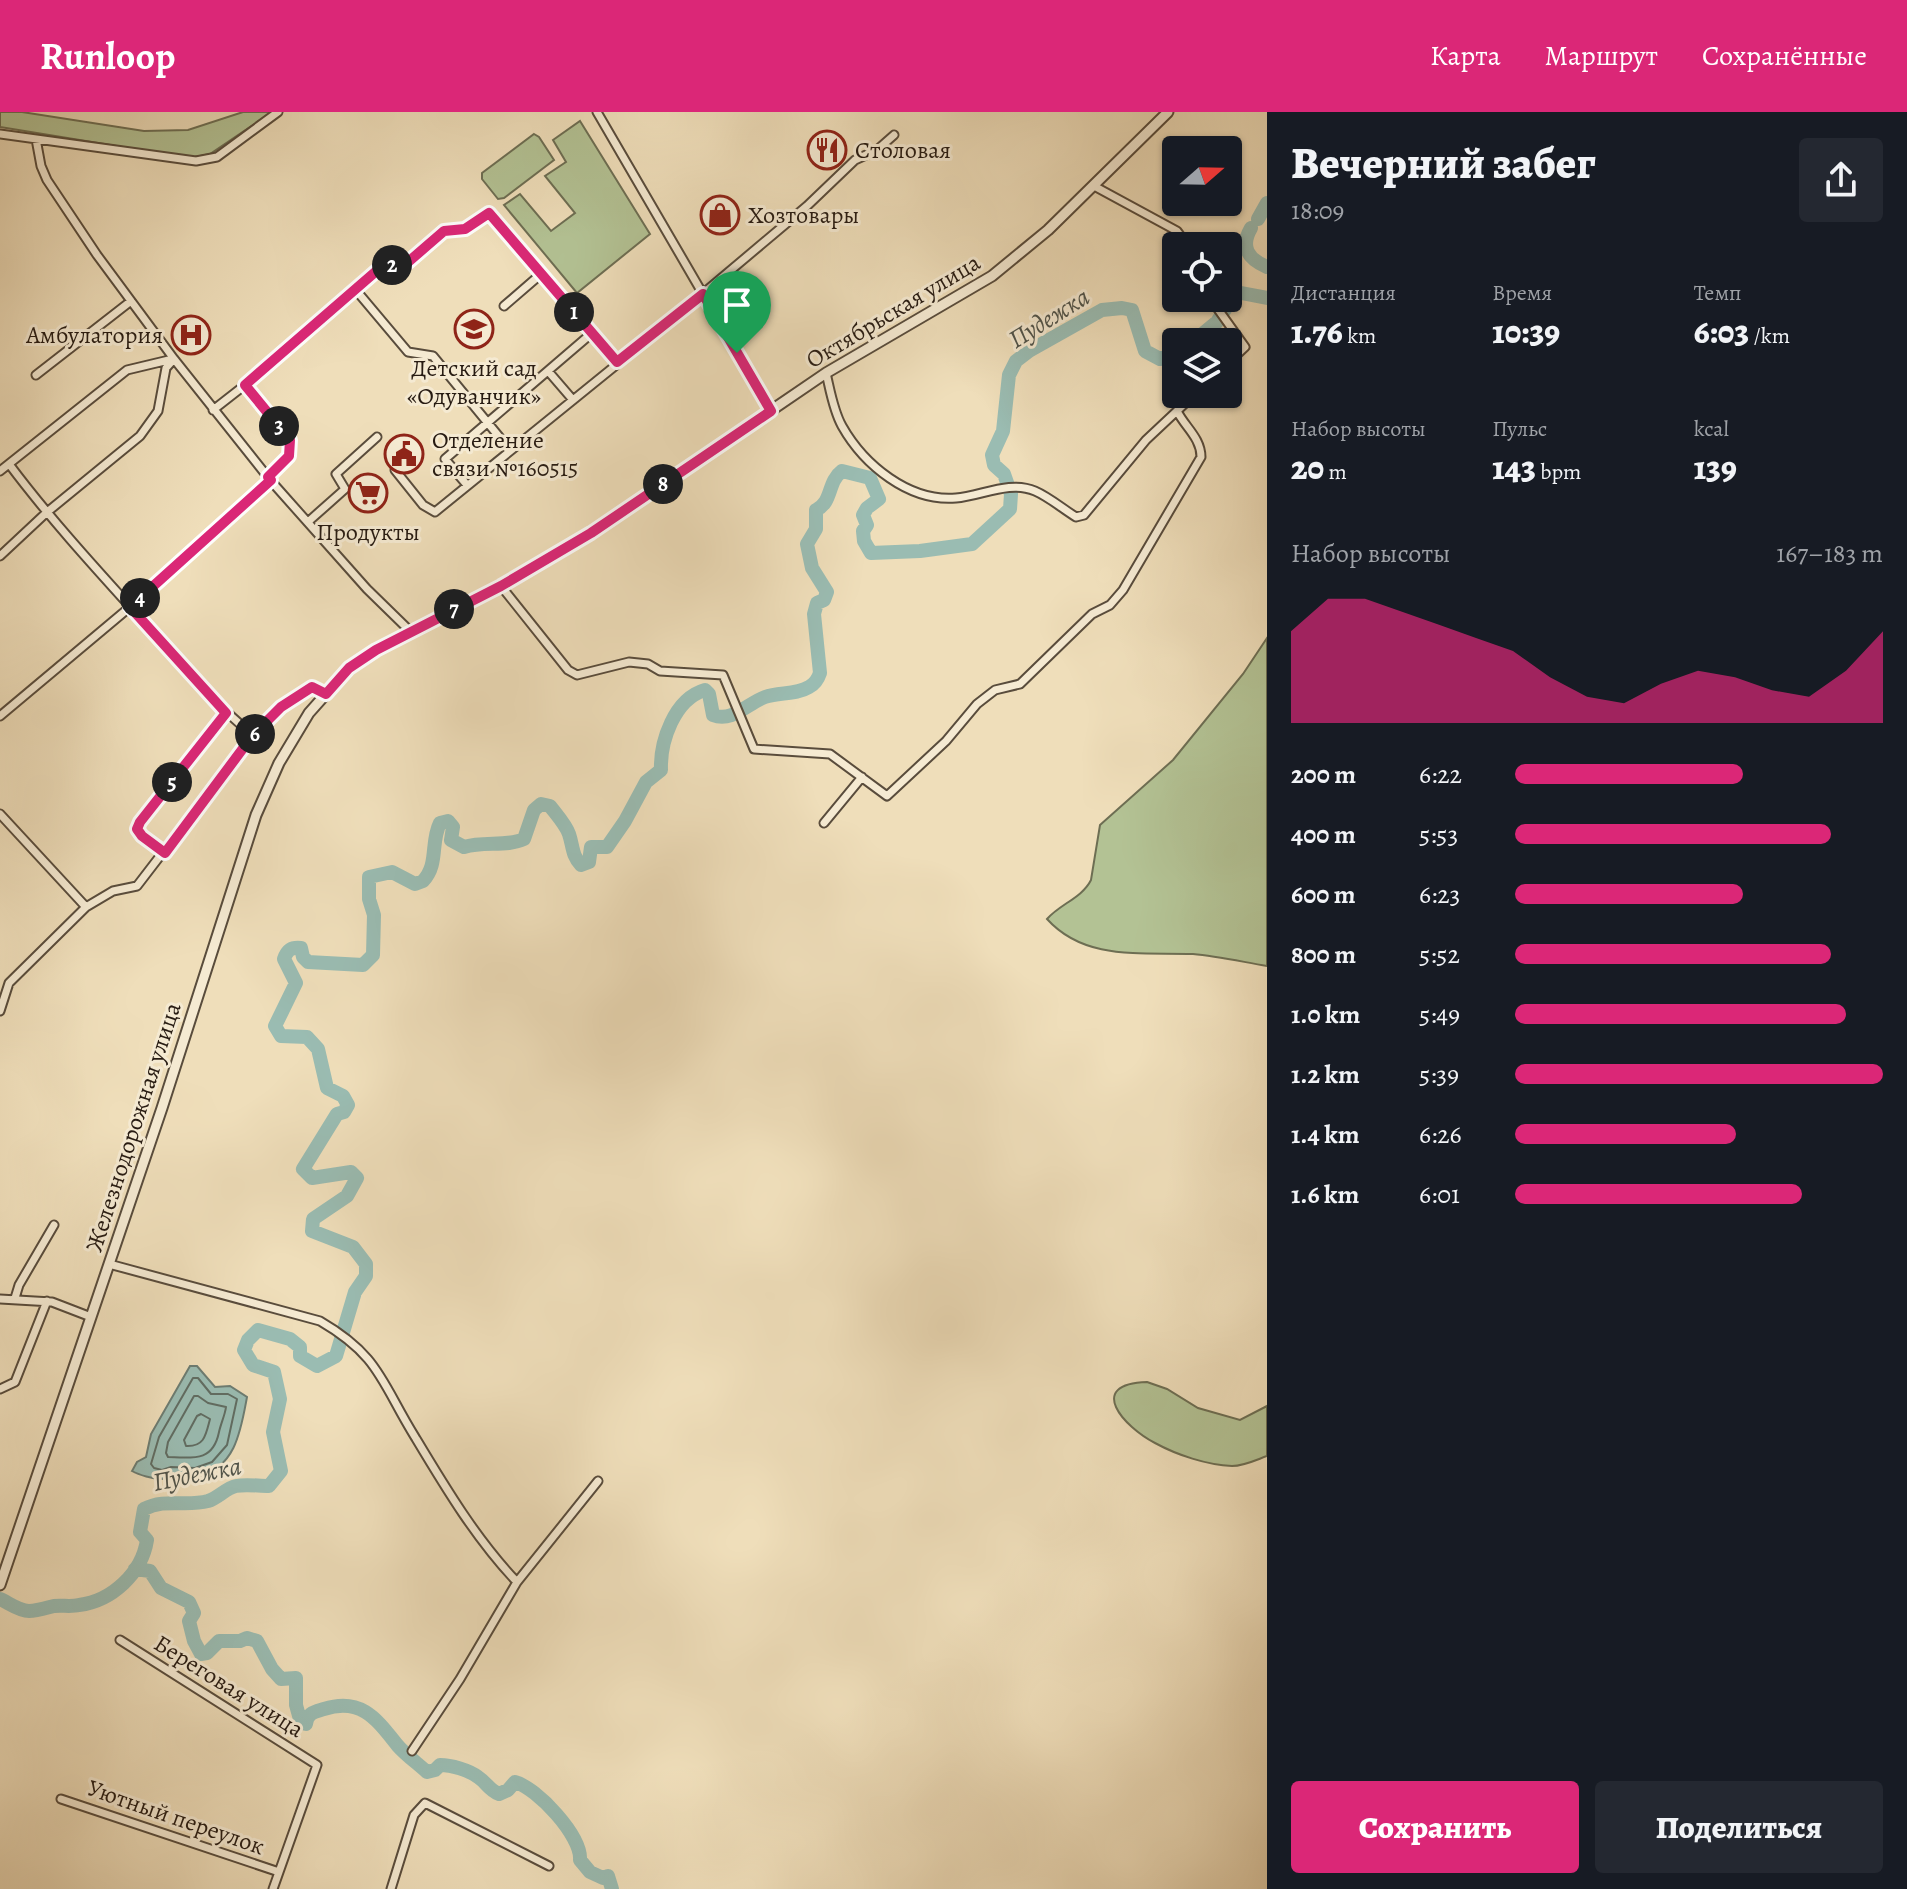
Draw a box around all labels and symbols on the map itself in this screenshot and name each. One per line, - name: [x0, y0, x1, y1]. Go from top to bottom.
- restaurant icon: Столовая: [806, 129, 848, 171]
- place label: Столовая: [855, 134, 951, 166]
- north arrow: [1162, 136, 1242, 216]
- shop icon: Хозтовары: [699, 194, 741, 236]
- place label: Хозтовары: [748, 199, 859, 231]
- pin: 2: [372, 245, 412, 285]
- street label: Октябрьская улица: [800, 246, 986, 376]
- pin: [703, 271, 771, 353]
- water label: Пудежка: [1002, 279, 1096, 357]
- pin: 1: [554, 292, 594, 332]
- school or university icon: Детский сад «Одуванчик»: [453, 308, 495, 350]
- hospital icon: Амбулатория: [170, 314, 212, 356]
- place label: Амбулатория: [25, 319, 163, 351]
- place label: Детский сад «Одуванчик»: [407, 352, 541, 412]
- pin: 3: [259, 406, 299, 446]
- place label: Отделение связи №160515: [432, 424, 578, 484]
- public building icon: Отделение связи №160515: [383, 433, 425, 475]
- pin: 8: [643, 464, 683, 504]
- supermarket icon: Продукты: [347, 472, 389, 514]
- place label: Продукты: [316, 516, 420, 548]
- pin: 4: [120, 578, 160, 618]
- pin: 7: [434, 589, 474, 629]
- pin: 6: [235, 714, 275, 754]
- pin: 5: [152, 762, 192, 802]
- street label: Железнодорожная улица: [78, 998, 188, 1256]
- water label: Пудежка: [150, 1448, 244, 1500]
- street label: Береговая улица: [148, 1627, 310, 1745]
- street label: Уютный переулок: [83, 1772, 269, 1862]

